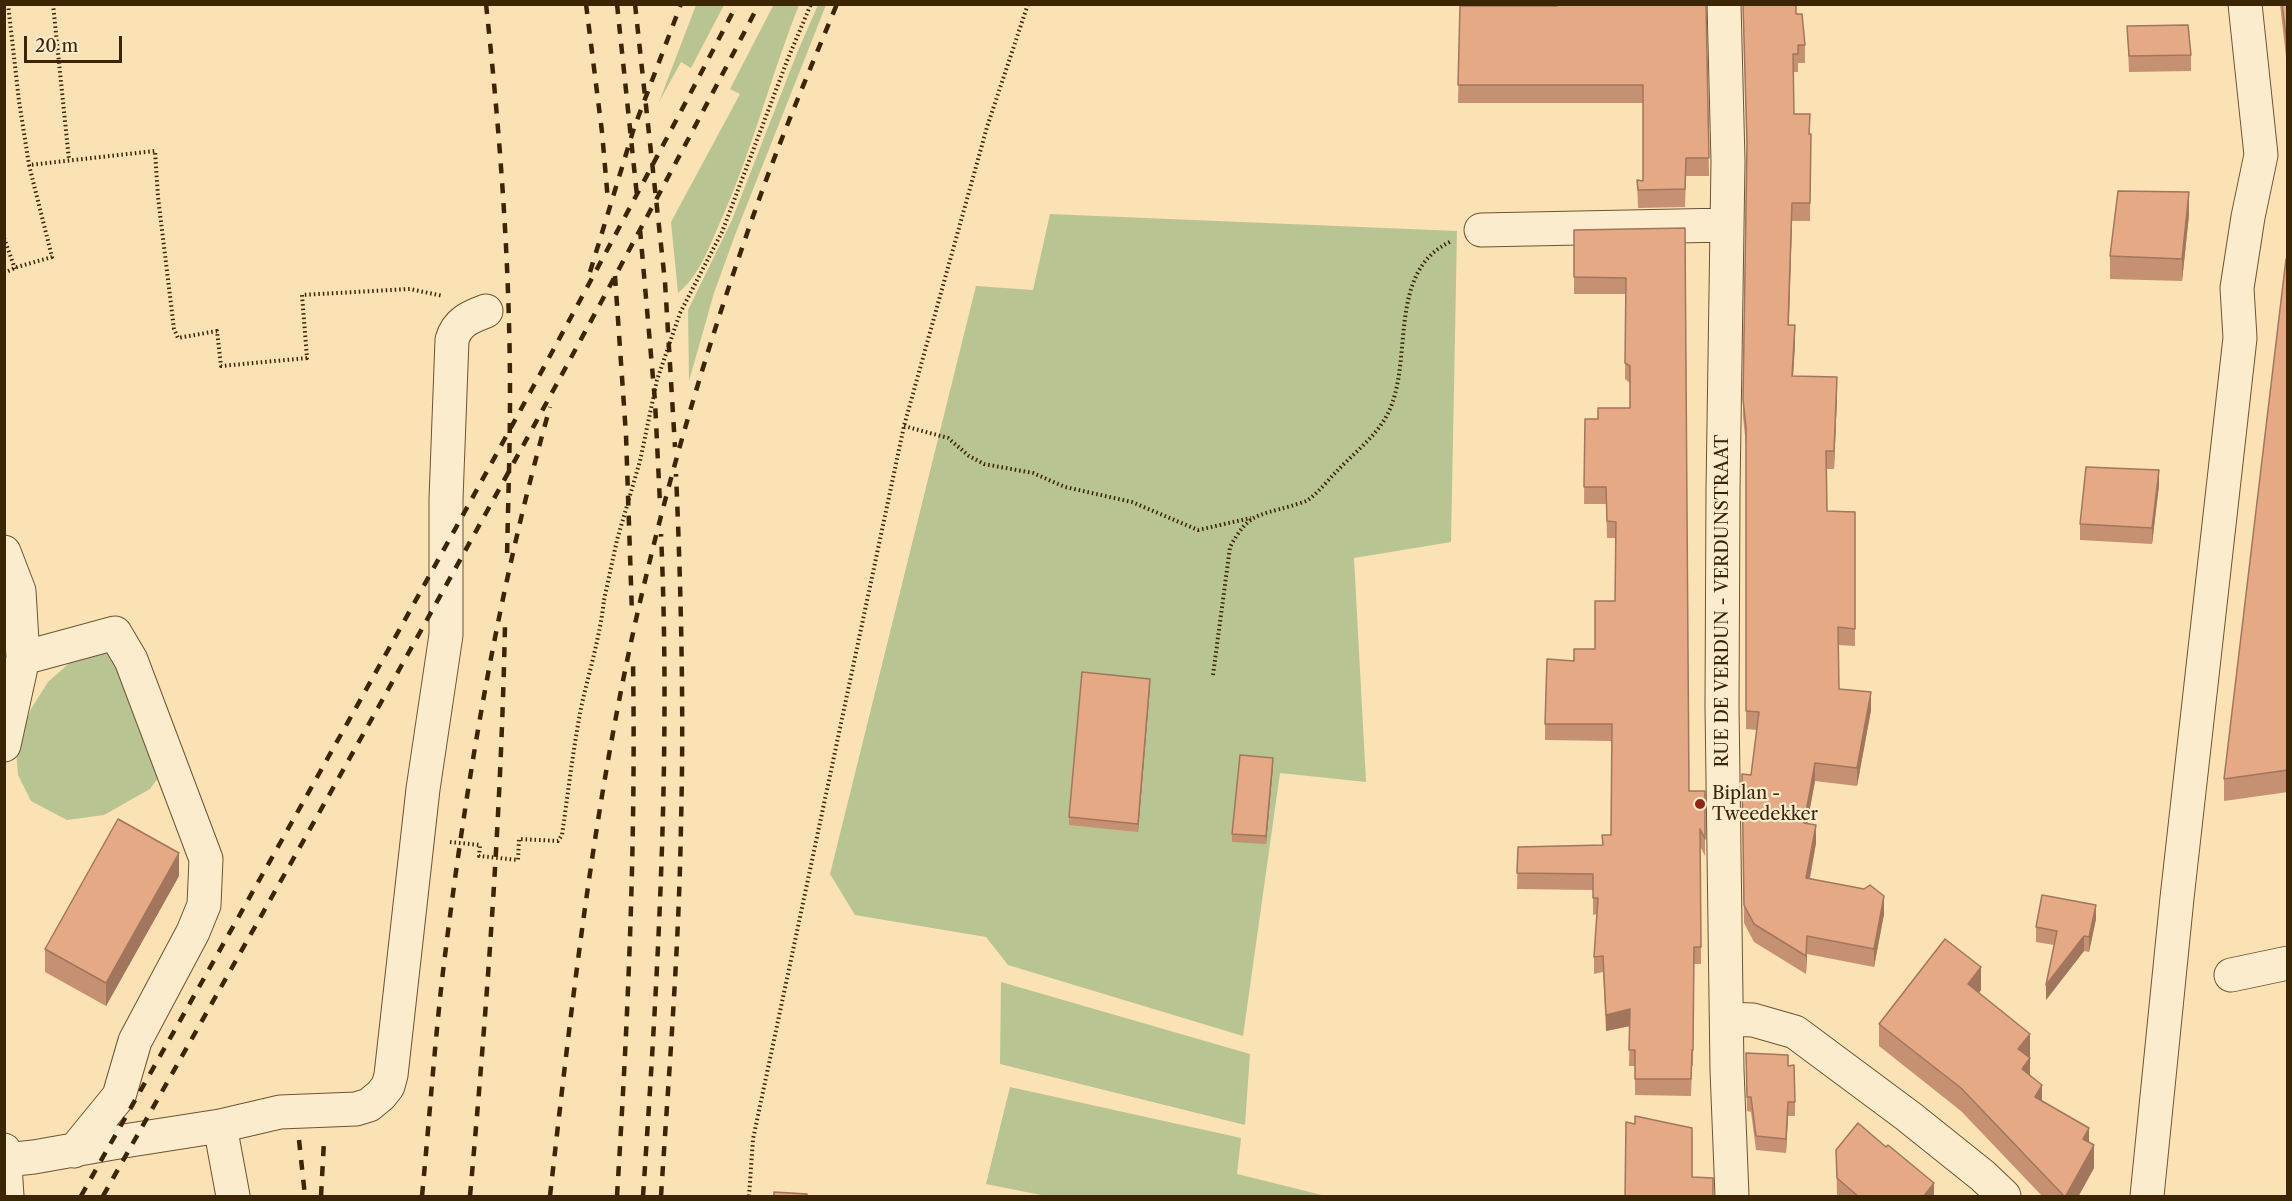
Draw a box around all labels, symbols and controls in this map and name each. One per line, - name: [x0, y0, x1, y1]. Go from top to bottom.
- scale bar: [27, 24, 124, 62]
- text: 20 m: [35, 35, 78, 57]
- street label: RUE DE VERDUN - VERDUNSTRAAT: [1712, 434, 1734, 768]
- place label: Biplan - Tweedekker: [1712, 783, 1818, 826]
- marker: Biplan - Tweedekker: [1693, 797, 1707, 811]

